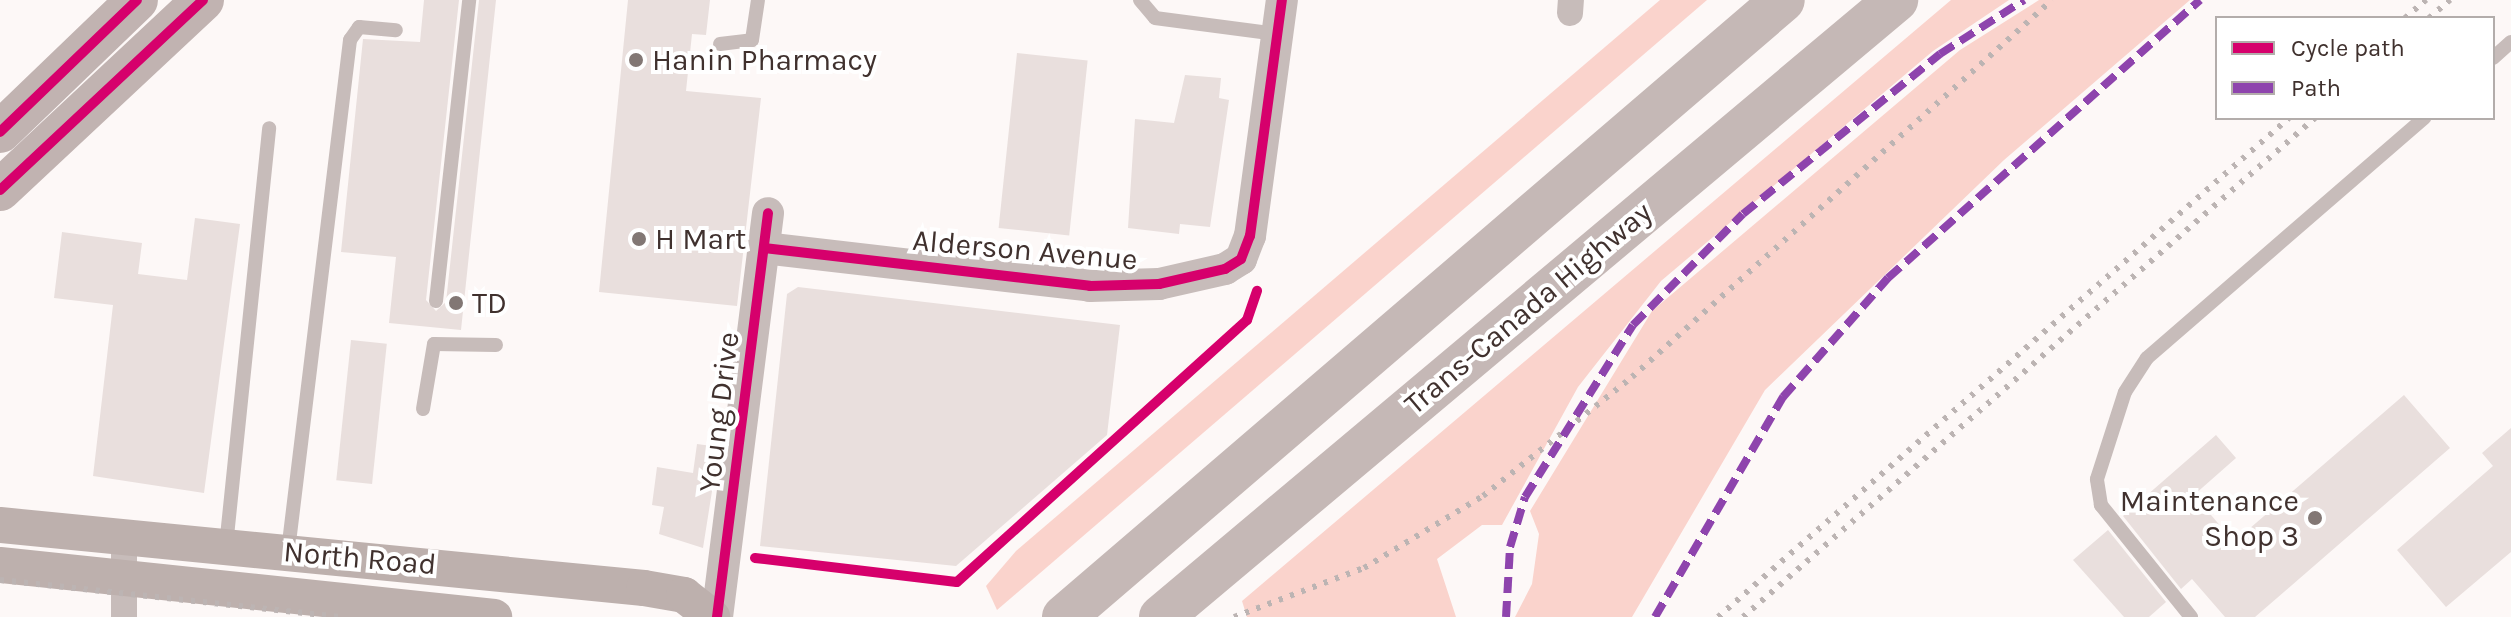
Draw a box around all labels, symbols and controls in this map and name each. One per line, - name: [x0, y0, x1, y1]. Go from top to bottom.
- legend: [2215, 16, 2495, 120]
- text: Cycle path: [2291, 34, 2405, 62]
- place label: Hanin Pharmacy: [652, 42, 877, 78]
- marker: Hanin Pharmacy: [627, 51, 645, 69]
- text: Path: [2291, 74, 2341, 102]
- street label: Trans-Canada Highway: [1397, 194, 1659, 422]
- place label: H Mart: [655, 221, 746, 257]
- street label: Alderson Avenue: [911, 222, 1139, 278]
- marker: H Mart: [630, 230, 648, 248]
- place label: TD: [472, 285, 507, 321]
- marker: TD: [447, 294, 465, 312]
- street label: Young Drive: [691, 330, 747, 494]
- place label: Maintenance Shop 3: [2120, 483, 2299, 554]
- marker: Maintenance Shop 3: [2306, 509, 2324, 527]
- street label: North Road: [282, 533, 438, 583]

